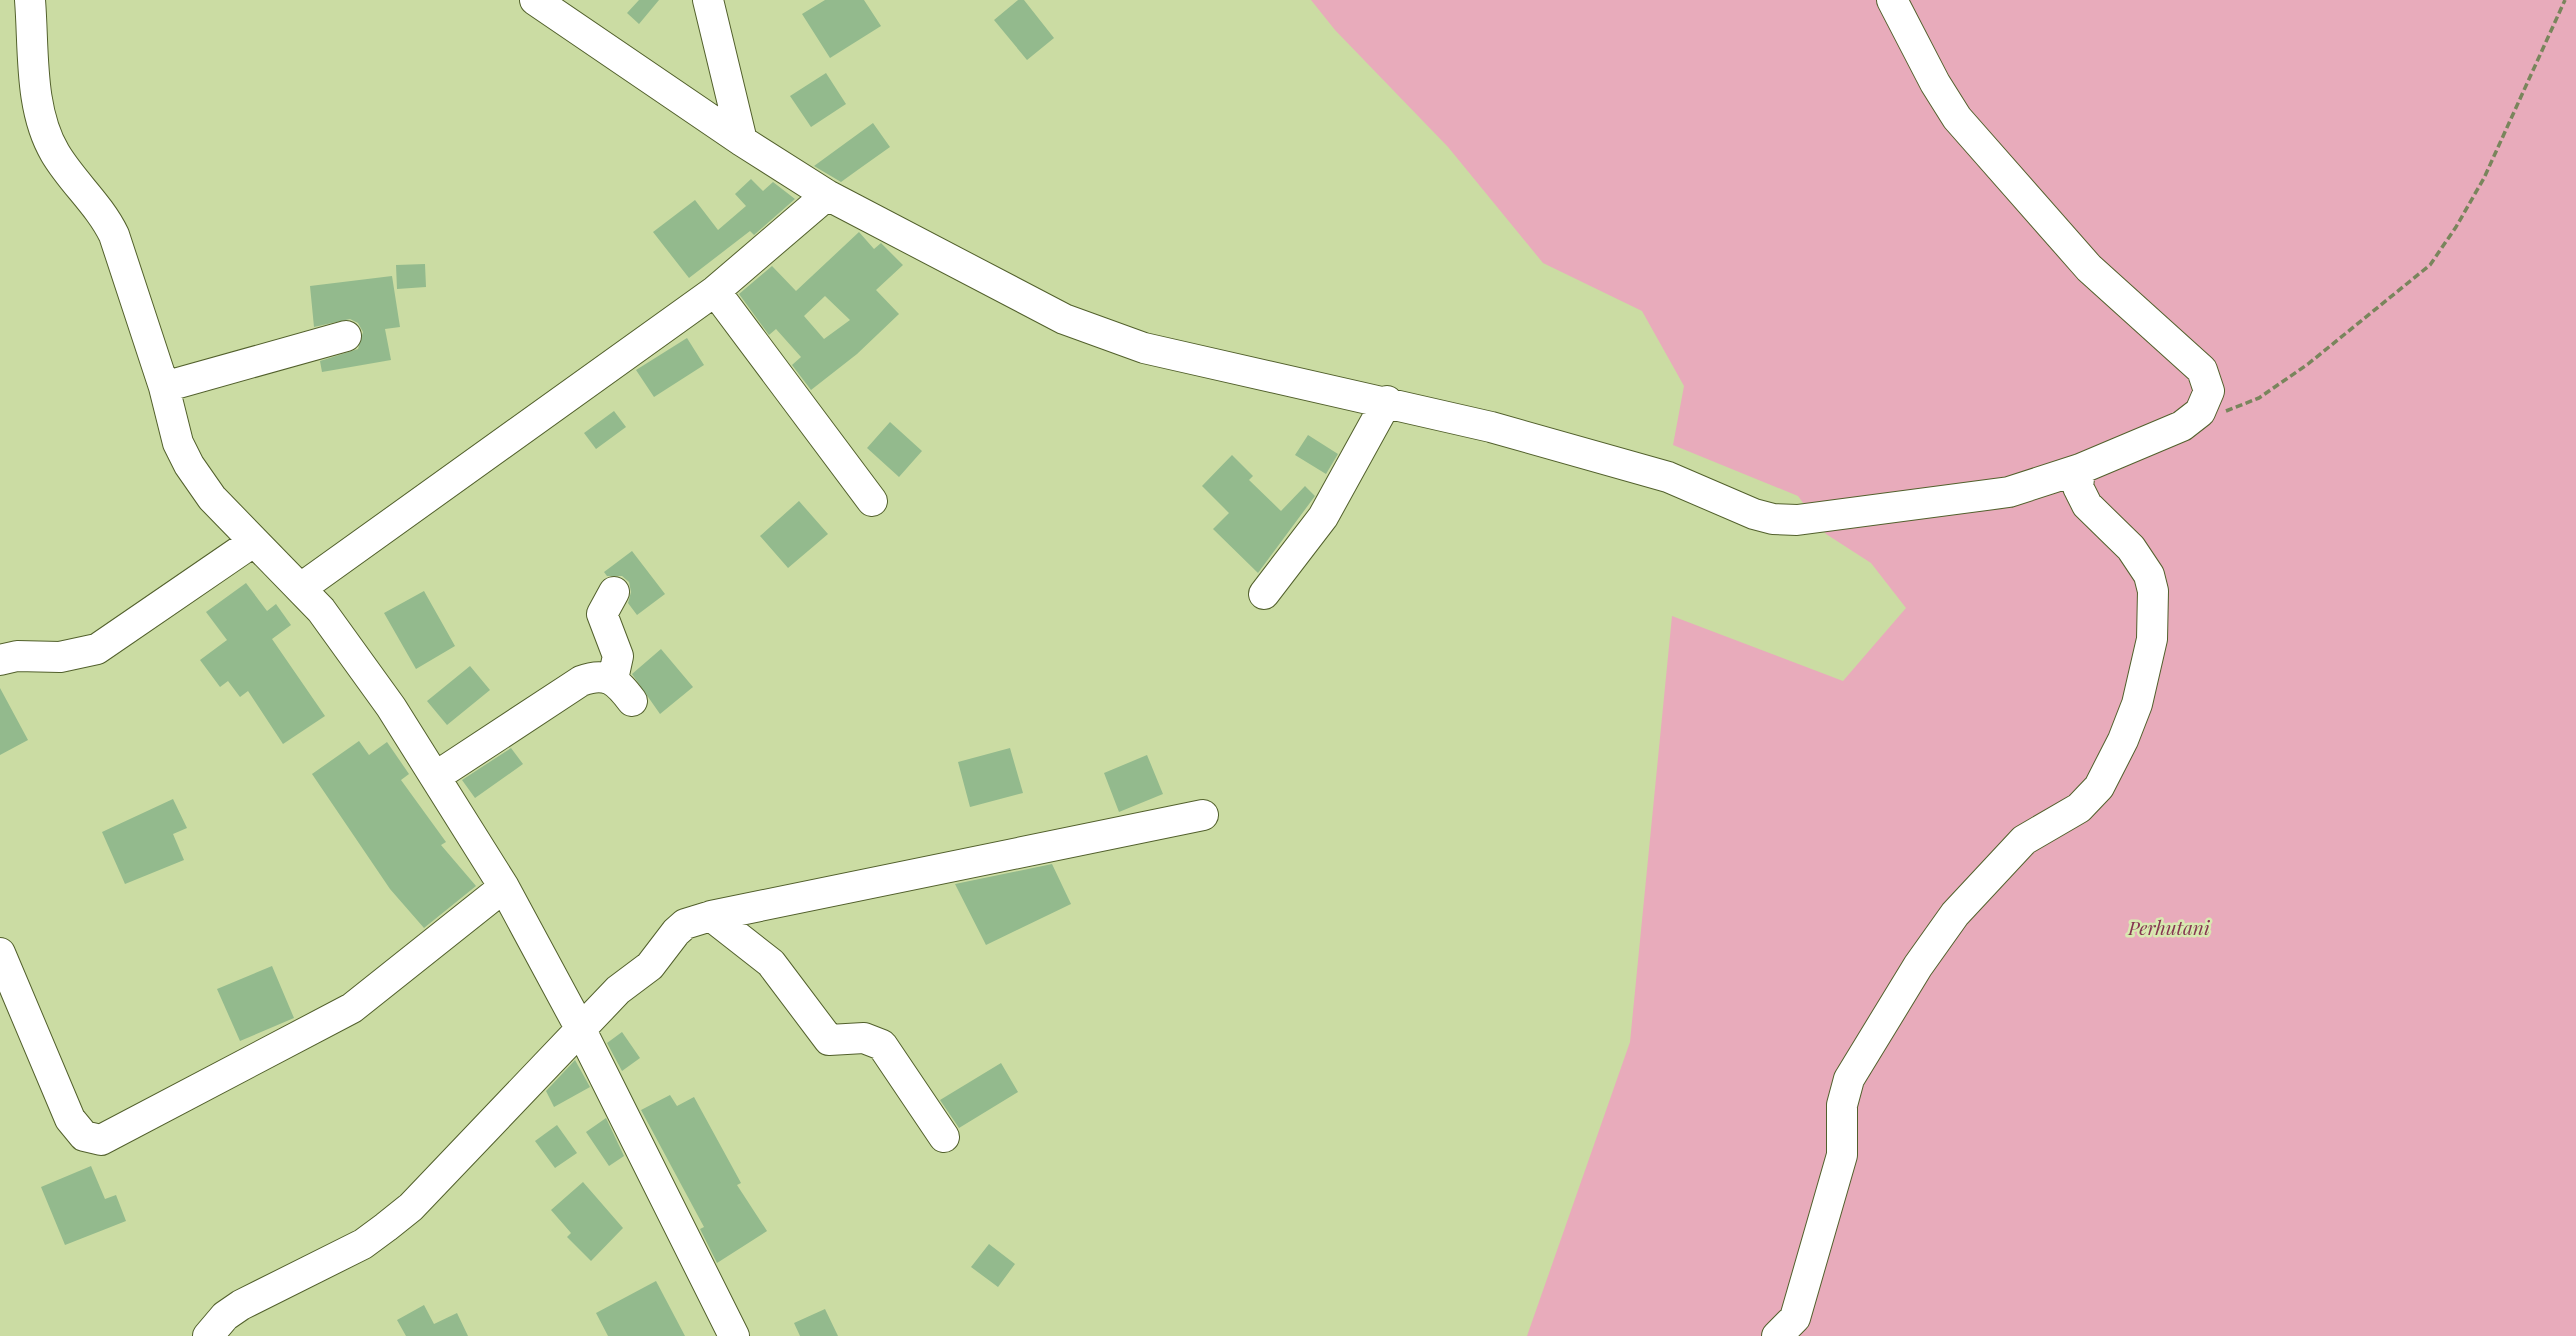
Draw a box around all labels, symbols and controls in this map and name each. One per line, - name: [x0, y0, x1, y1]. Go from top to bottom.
- park label: Perhutani: [2127, 914, 2211, 940]

